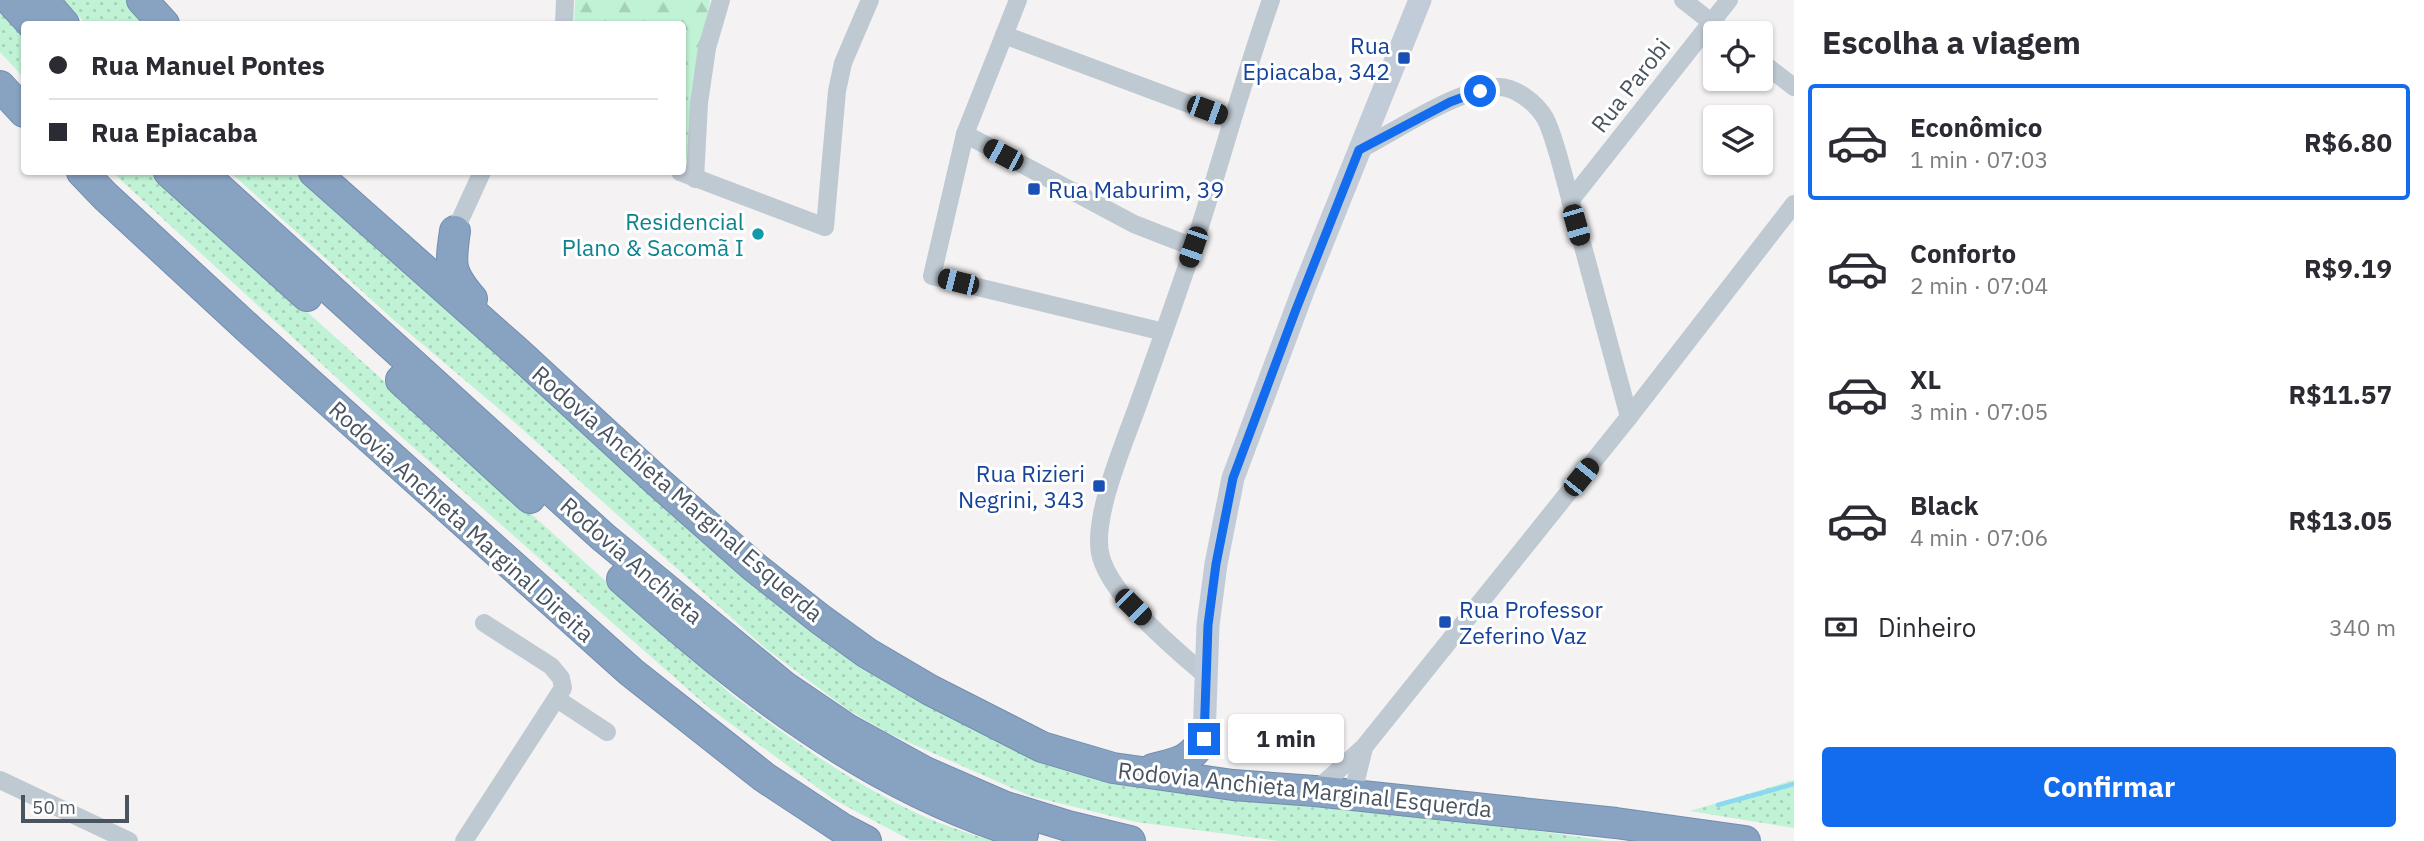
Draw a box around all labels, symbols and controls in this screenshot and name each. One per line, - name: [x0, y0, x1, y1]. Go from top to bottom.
- map controls: [1703, 21, 1773, 175]
- button: locate: [1703, 21, 1773, 91]
- text: Escolha a viagem: [1822, 21, 2081, 63]
- place label: Rua Epiacaba, 342: [1242, 30, 1390, 86]
- street label: Rua Parobi: [1584, 32, 1676, 138]
- text: Rua Manuel Pontes: [91, 48, 325, 82]
- marker: Rua Epiacaba, 342: [1396, 50, 1412, 66]
- route start: [1464, 75, 1496, 107]
- car: [1184, 93, 1231, 127]
- button: layers: [1703, 105, 1773, 175]
- text: Econômico: [1910, 110, 2042, 144]
- icon: car: [1826, 111, 1889, 174]
- text: Rua Epiacaba: [91, 115, 258, 149]
- text: R$6.80: [2304, 125, 2392, 159]
- car: [980, 136, 1027, 174]
- text: 1 min · 07:03: [1910, 144, 2048, 174]
- place label: Rua Maburim, 39: [1048, 174, 1224, 204]
- marker: Rua Maburim, 39: [1026, 181, 1042, 197]
- car: [1561, 202, 1592, 248]
- place label: Residencial Plano & Sacomã I: [562, 206, 744, 262]
- car: [1177, 224, 1210, 270]
- marker: Residencial Plano & Sacomã I: [750, 226, 766, 242]
- text: Conforto: [1910, 236, 2016, 270]
- icon: car: [1826, 237, 1889, 300]
- text: R$9.19: [2304, 251, 2392, 285]
- car: [936, 267, 981, 297]
- text: 2 min · 07:04: [1910, 270, 2048, 300]
- street label: Rodovia Anchieta Marginal Esquerda: [527, 359, 829, 627]
- text: XL: [1910, 362, 1941, 396]
- icon: car: [1826, 363, 1889, 426]
- text: R$11.57: [2288, 377, 2392, 411]
- street label: Rodovia Anchieta Marginal Direita: [323, 394, 601, 648]
- text: 3 min · 07:05: [1910, 396, 2048, 426]
- car: [1560, 454, 1603, 500]
- place label: Rua Rizieri Negrini, 343: [958, 458, 1085, 514]
- marker: Rua Rizieri Negrini, 343: [1091, 478, 1107, 494]
- text: Black: [1910, 488, 1978, 522]
- icon: car: [1826, 489, 1889, 552]
- street label: Rodovia Anchieta: [555, 491, 709, 629]
- text: R$13.05: [2288, 503, 2392, 537]
- text: 4 min · 07:06: [1910, 522, 2048, 552]
- car: [1111, 585, 1156, 629]
- place label: Rua Professor Zeferino Vaz: [1459, 594, 1603, 650]
- icon: cash: [1822, 608, 1860, 646]
- text: Dinheiro: [1878, 610, 1976, 644]
- text: 340 m: [2329, 612, 2396, 642]
- marker: Rua Professor Zeferino Vaz: [1437, 614, 1453, 630]
- callout: 1 min: [1228, 714, 1344, 764]
- route end: [1188, 723, 1220, 755]
- text: 1 min: [1256, 723, 1316, 753]
- button: Confirmar: [1822, 747, 2396, 827]
- street label: Rodovia Anchieta Marginal Esquerda: [1116, 754, 1494, 824]
- scale bar: [21, 792, 130, 824]
- text: 50 m: [32, 795, 76, 819]

